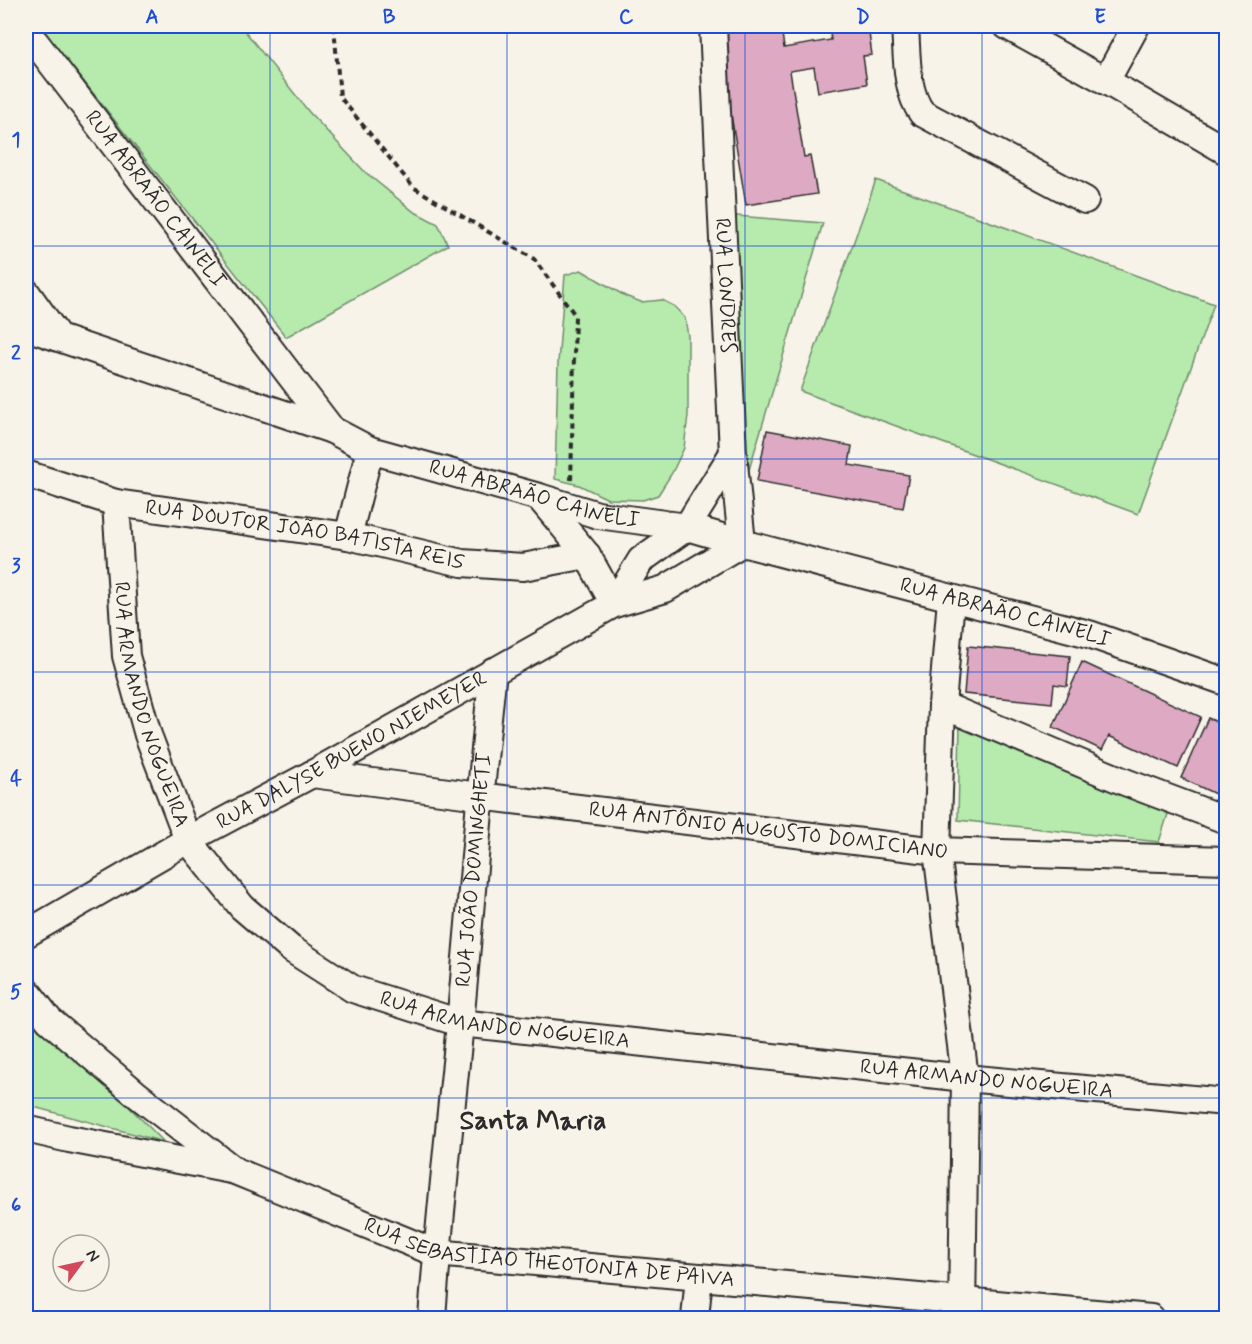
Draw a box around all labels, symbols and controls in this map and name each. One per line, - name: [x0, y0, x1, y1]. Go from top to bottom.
- text: A: [145, 4, 159, 31]
- text: B: [383, 4, 396, 31]
- text: C: [619, 4, 634, 31]
- text: D: [856, 4, 870, 31]
- text: E: [1094, 4, 1106, 31]
- street label: RUA ABRAÃO CAINELI: [78, 105, 232, 294]
- text: 1: [12, 127, 20, 154]
- street label: RUA LONDRES: [708, 217, 742, 354]
- text: 2: [11, 340, 21, 367]
- street label: RUA ABRAÃO CAINELI: [426, 453, 641, 534]
- street label: RUA DOUTOR JOÃO BATISTA REIS: [144, 493, 467, 577]
- text: 3: [11, 553, 21, 580]
- street label: RUA ABRAÃO CAINELI: [897, 571, 1114, 654]
- street label: RUA ARMANDO NOGUEIRA: [107, 581, 196, 831]
- street label: RUA DALYSE BUENO NIEMEYER: [212, 664, 492, 836]
- street label: RUA JOÃO DOMINGHETI: [449, 752, 498, 988]
- text: 4: [10, 766, 22, 793]
- street label: RUA ANTÔNIO AUGUSTO DOMICIANO: [587, 795, 949, 865]
- text: 5: [10, 979, 22, 1006]
- street label: RUA ARMANDO NOGUEIRA: [376, 984, 631, 1055]
- street label: RUA ARMANDO NOGUEIRA: [859, 1053, 1114, 1106]
- district label: Santa Maria: [460, 1104, 606, 1139]
- text: 6: [11, 1192, 21, 1219]
- street label: RUA SEBASTIÃO THEOTONIA DE PAIVA: [360, 1211, 736, 1294]
- north arrow: [51, 1233, 111, 1293]
- text: N: [81, 1245, 104, 1266]

